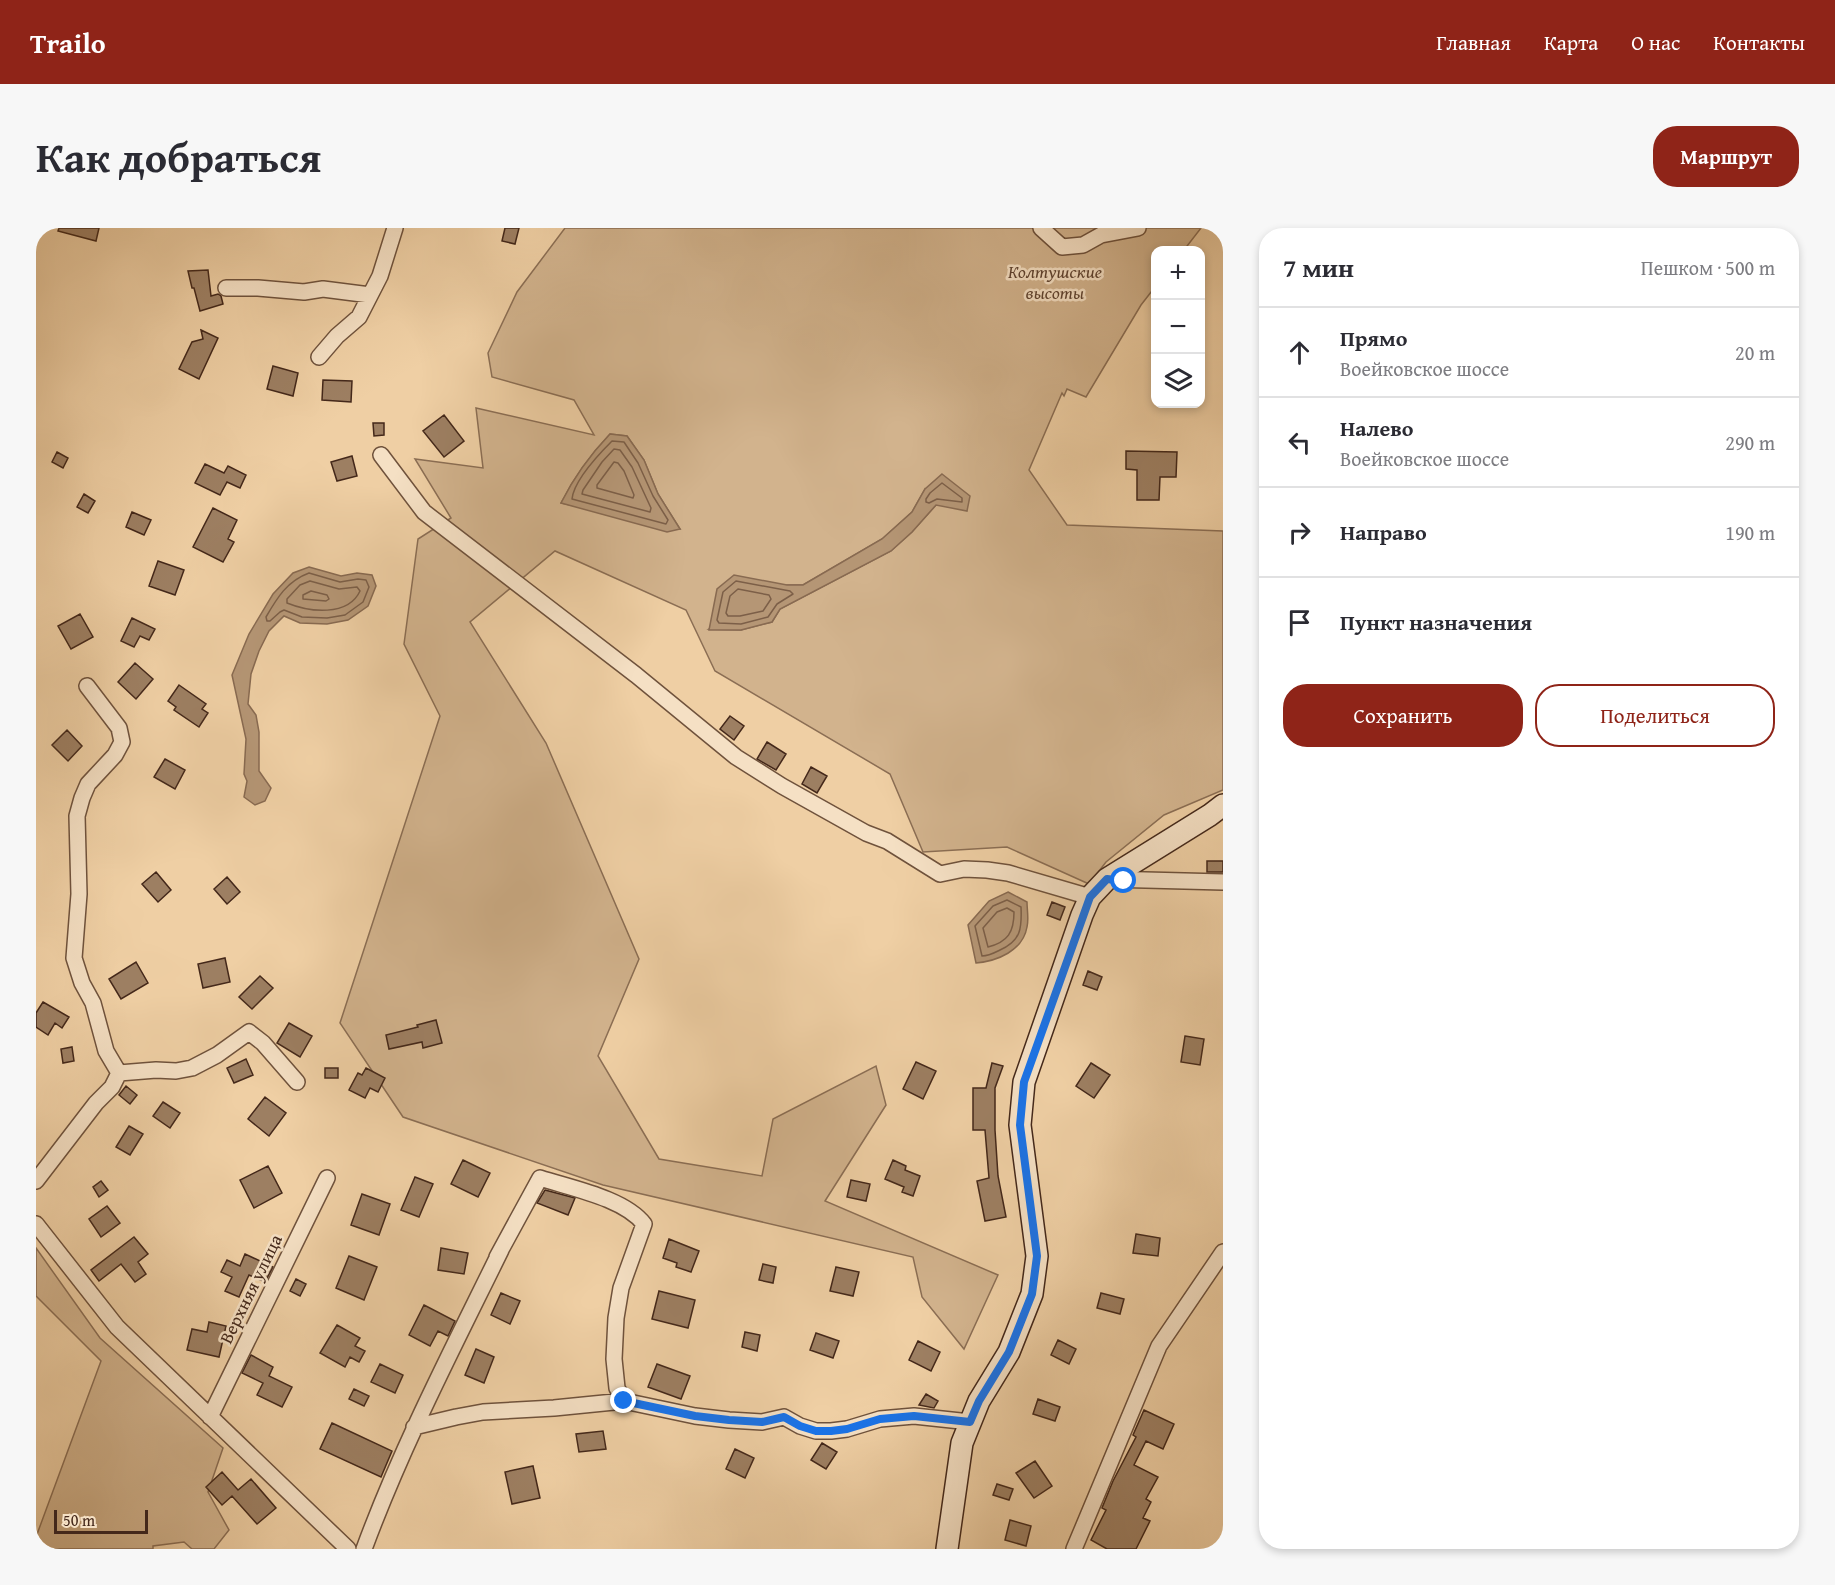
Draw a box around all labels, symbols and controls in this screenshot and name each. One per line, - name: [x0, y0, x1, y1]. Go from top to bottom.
- text: Trailo: [30, 22, 106, 63]
- text: Главная: [1436, 27, 1511, 58]
- text: Карта: [1544, 27, 1598, 58]
- text: О нас: [1631, 27, 1680, 58]
- text: Контакты: [1713, 27, 1805, 58]
- text: Как добраться: [36, 126, 321, 187]
- button: Маршрут: [1653, 126, 1799, 187]
- map controls: [1151, 246, 1205, 408]
- button: +: [1151, 246, 1205, 300]
- text: 7 мин: [1283, 248, 1354, 287]
- text: Пешком · 500 m: [1641, 253, 1775, 282]
- park label: Колтушские высоты: [1008, 258, 1102, 306]
- button: −: [1151, 300, 1205, 354]
- text: Прямо: [1340, 322, 1407, 354]
- icon: ahead: [1283, 336, 1316, 369]
- text: 20 m: [1735, 338, 1775, 367]
- button: layers: [1151, 354, 1205, 408]
- text: Воейковское шоссе: [1340, 354, 1509, 383]
- text: Налево: [1340, 412, 1413, 444]
- icon: left: [1283, 426, 1316, 459]
- text: 290 m: [1725, 428, 1775, 457]
- text: Воейковское шоссе: [1340, 444, 1509, 473]
- icon: right: [1283, 516, 1316, 549]
- text: Направо: [1340, 516, 1427, 548]
- text: 190 m: [1725, 518, 1775, 547]
- icon: arrive: [1283, 606, 1316, 639]
- text: Пункт назначения: [1340, 606, 1532, 638]
- button: Сохранить: [1283, 684, 1523, 747]
- button: Поделиться: [1535, 684, 1775, 747]
- route start: [1110, 867, 1136, 893]
- street label: Верхняя улица: [212, 1229, 289, 1348]
- route end: [610, 1387, 636, 1413]
- scale bar: [54, 1507, 148, 1534]
- text: 50 m: [63, 1508, 95, 1532]

